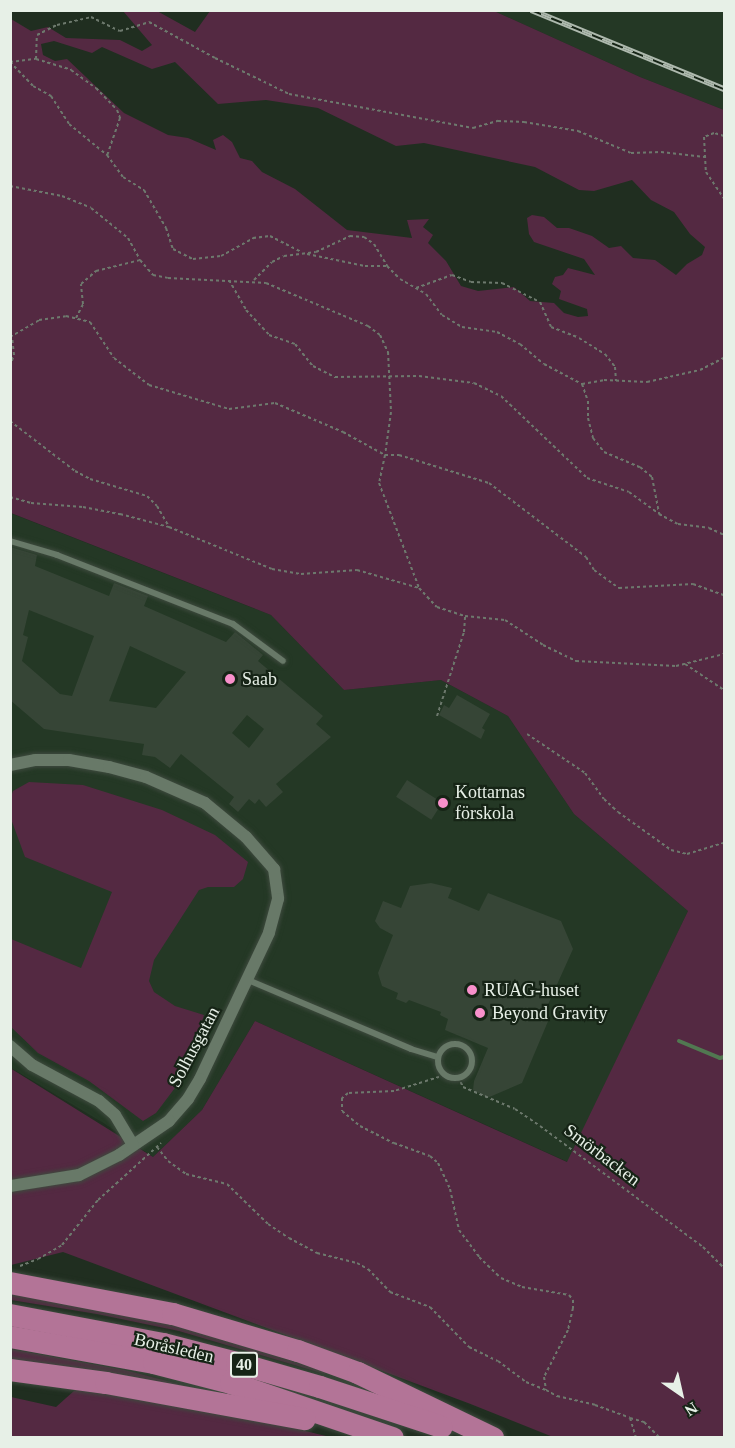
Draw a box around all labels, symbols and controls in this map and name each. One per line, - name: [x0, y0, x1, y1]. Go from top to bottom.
- place label: Saab: [242, 668, 277, 690]
- marker: Saab: [223, 672, 237, 686]
- place label: Kottarnas förskola: [455, 782, 525, 824]
- marker: Kottarnas förskola: [436, 796, 450, 810]
- place label: RUAG-huset: [484, 979, 579, 1001]
- marker: RUAG-huset: [465, 983, 479, 997]
- place label: Beyond Gravity: [492, 1002, 607, 1024]
- street label: Solhusgatan: [164, 1003, 224, 1091]
- marker: Beyond Gravity: [473, 1006, 487, 1020]
- street label: Smörbacken: [560, 1119, 644, 1191]
- street label: Boråsleden: [132, 1328, 216, 1368]
- road number: 40: [229, 1352, 259, 1378]
- north arrow: [651, 1364, 711, 1424]
- text: N: [682, 1399, 701, 1420]

